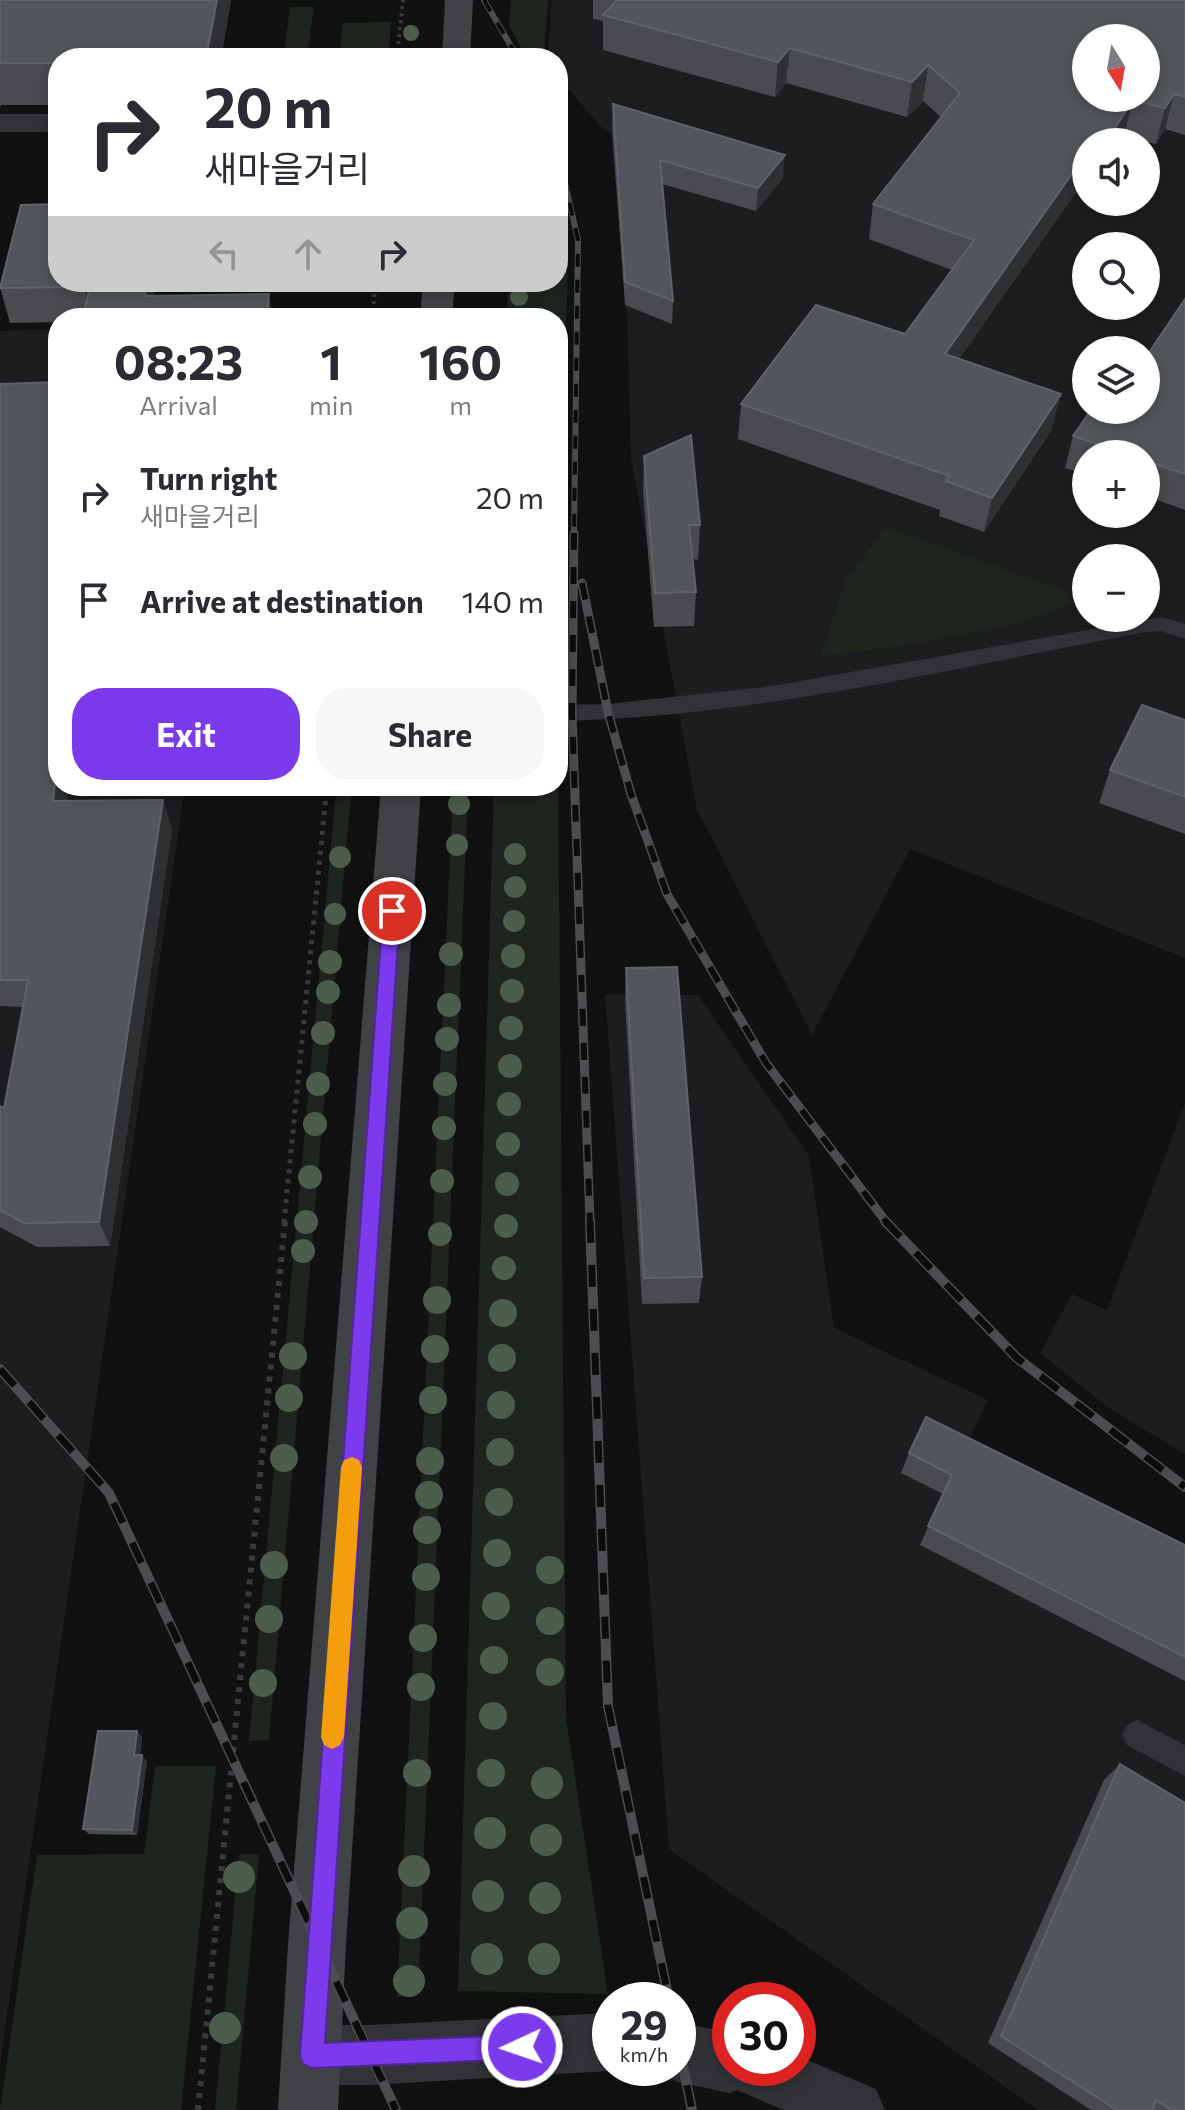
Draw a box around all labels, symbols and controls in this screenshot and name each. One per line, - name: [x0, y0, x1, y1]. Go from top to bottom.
- north arrow: [1072, 24, 1160, 112]
- map controls: [1072, 24, 1160, 632]
- text: 20 m: [204, 71, 332, 140]
- icon: right: [72, 80, 176, 184]
- button: sound: [1072, 128, 1160, 216]
- text: 새마을거리: [204, 145, 370, 189]
- icon: left: [202, 232, 246, 276]
- icon: ahead: [286, 232, 330, 276]
- icon: right: [370, 232, 414, 276]
- button: search: [1072, 232, 1160, 320]
- text: 08:23: [114, 331, 243, 390]
- text: 1: [320, 331, 342, 390]
- text: 160: [419, 331, 502, 390]
- button: layers: [1072, 336, 1160, 424]
- text: Arrival: [139, 389, 218, 420]
- text: min: [309, 389, 353, 420]
- text: m: [449, 389, 472, 420]
- button: +: [1072, 440, 1160, 528]
- text: Turn right: [140, 459, 277, 496]
- icon: right: [72, 474, 116, 518]
- text: 20 m: [476, 478, 544, 515]
- text: 새마을거리: [140, 500, 260, 531]
- button: −: [1072, 544, 1160, 632]
- icon: arrive: [72, 578, 116, 622]
- text: Arrive at destination: [140, 582, 424, 619]
- text: 140 m: [462, 582, 544, 619]
- button: Exit: [72, 688, 300, 780]
- button: Share: [316, 688, 544, 780]
- pin: [358, 877, 426, 945]
- icon: arrive: [370, 889, 414, 933]
- speed limit sign: 30: [712, 1982, 816, 2086]
- text: 29: [620, 1999, 668, 2048]
- position arrow: [480, 2005, 564, 2089]
- text: km/h: [620, 2042, 668, 2066]

